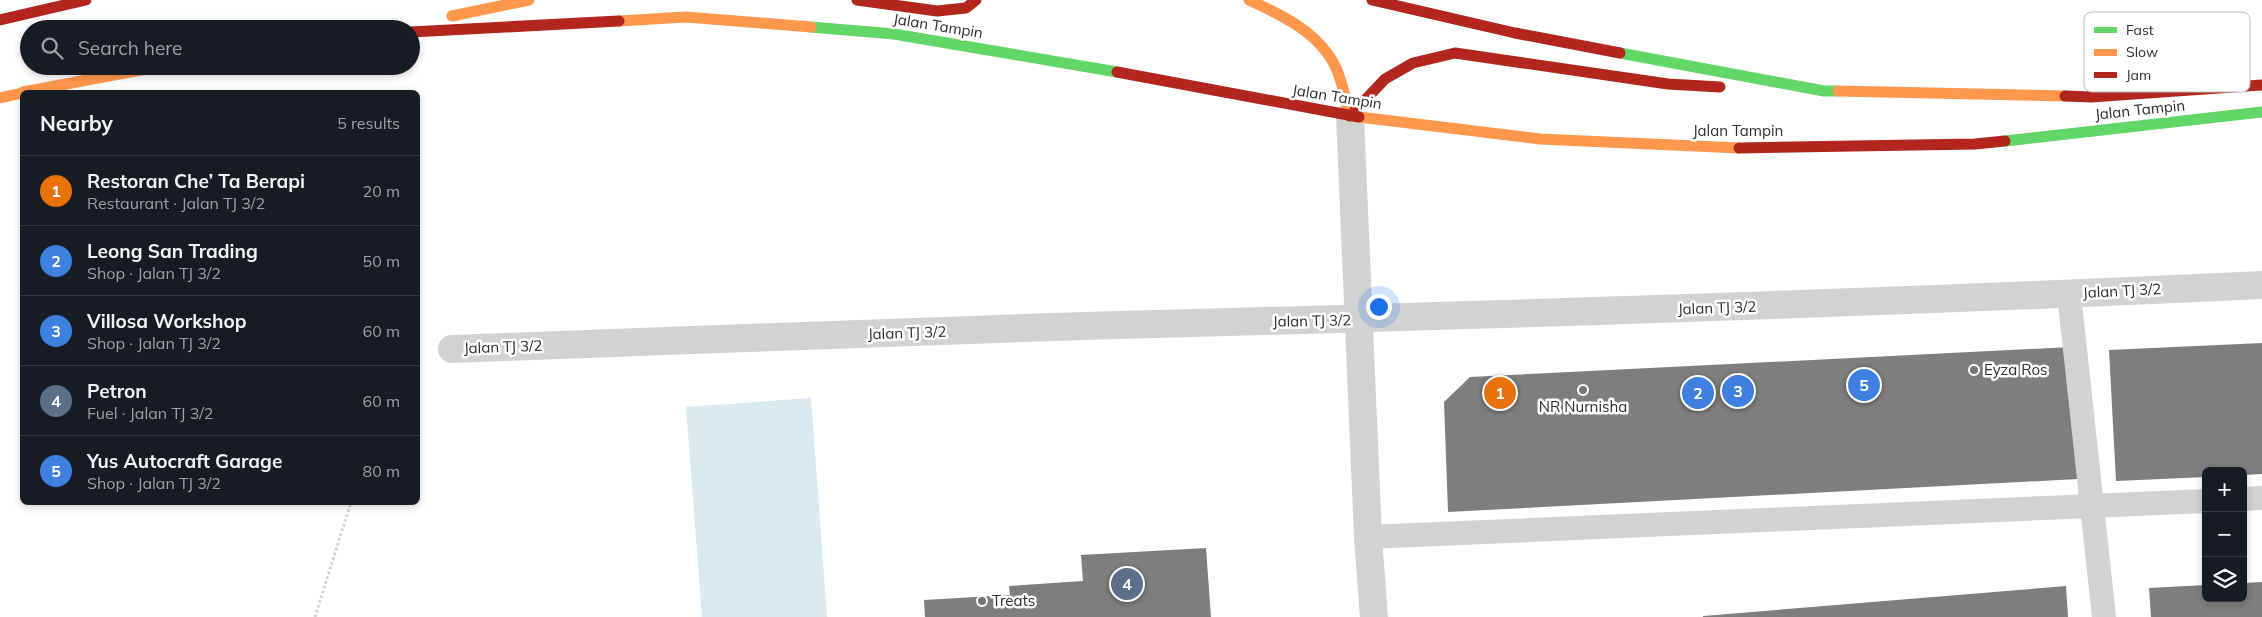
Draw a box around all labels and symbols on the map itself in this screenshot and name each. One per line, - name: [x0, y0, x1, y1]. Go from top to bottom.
- street label: Jalan Tampin: [892, 9, 984, 42]
- legend: [2084, 12, 2250, 92]
- text: Fast: [2126, 21, 2154, 39]
- text: Slow: [2126, 43, 2158, 61]
- text: Jam: [2126, 66, 2151, 84]
- street label: Jalan Tampin: [1291, 80, 1383, 113]
- street label: Jalan Tampin: [2094, 95, 2186, 124]
- street label: Jalan Tampin: [1693, 121, 1783, 140]
- street label: Jalan TJ 3/2: [2082, 279, 2162, 302]
- your location: [1366, 294, 1392, 320]
- street label: Jalan TJ 3/2: [1677, 297, 1757, 318]
- street label: Jalan TJ 3/2: [1273, 310, 1351, 331]
- street label: Jalan TJ 3/2: [867, 322, 947, 343]
- street label: Jalan TJ 3/2: [463, 336, 543, 357]
- place label: Eyza Ros: [1984, 360, 2047, 379]
- marker: Eyza Ros: [1968, 364, 1980, 376]
- pin: 5: [1848, 366, 1880, 404]
- pin: 3: [1722, 372, 1754, 410]
- pin: 1: [1484, 374, 1516, 412]
- pin: 2: [1682, 374, 1714, 412]
- marker: NR Nurnisha: [1577, 384, 1589, 396]
- place label: NR Nurnisha: [1539, 397, 1627, 416]
- pin: 4: [1111, 565, 1143, 603]
- place label: Treats: [992, 591, 1035, 610]
- marker: Treats: [976, 595, 988, 607]

